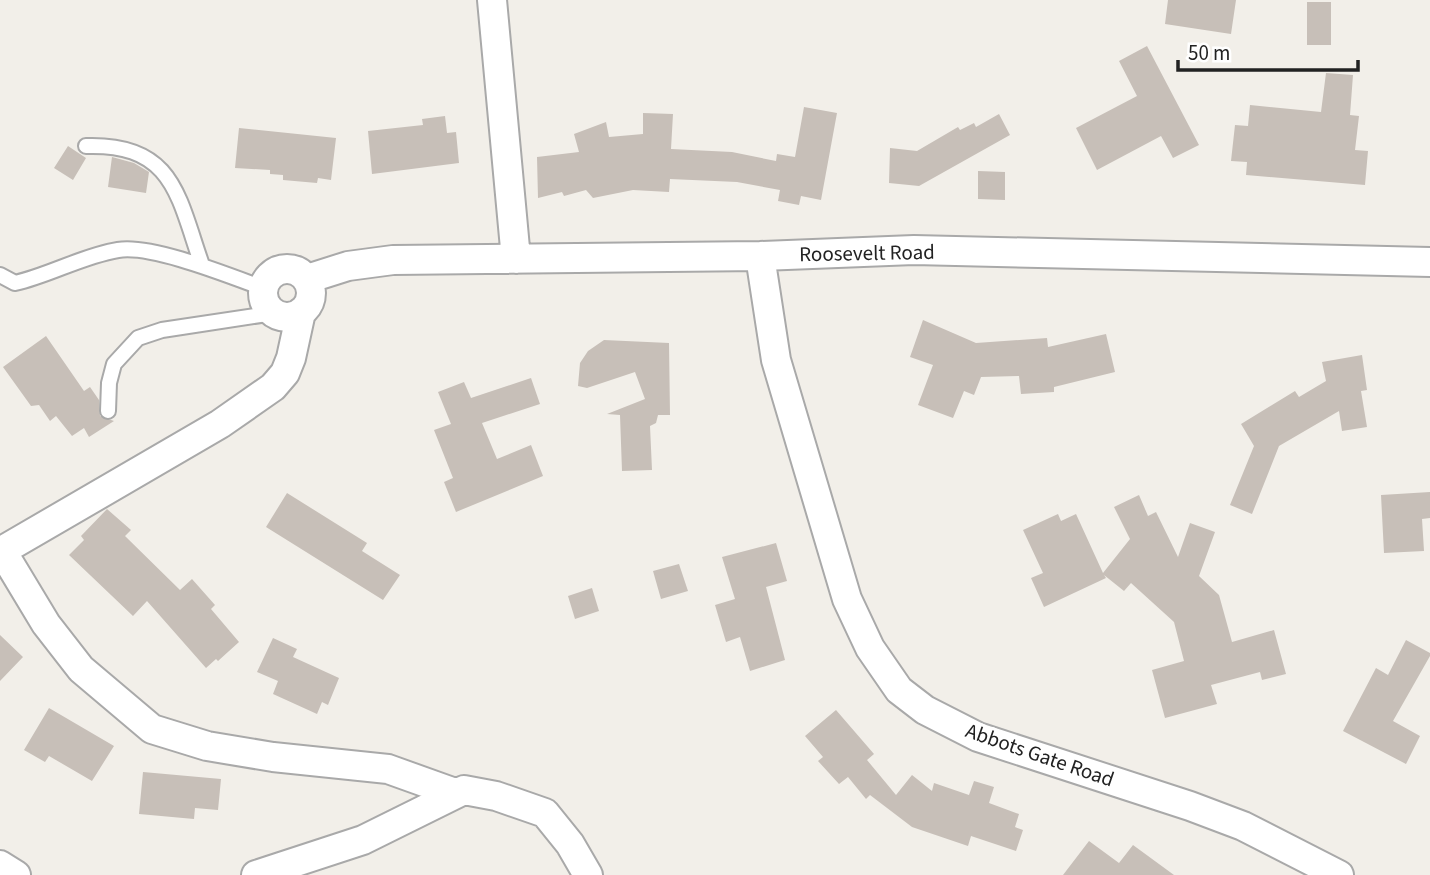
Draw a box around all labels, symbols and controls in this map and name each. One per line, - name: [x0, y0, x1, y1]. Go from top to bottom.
- scale bar: [1178, 28, 1358, 72]
- text: 50 m: [1188, 38, 1230, 68]
- street label: Roosevelt Road: [799, 237, 935, 269]
- street label: Abbots Gate Road: [962, 716, 1118, 794]

